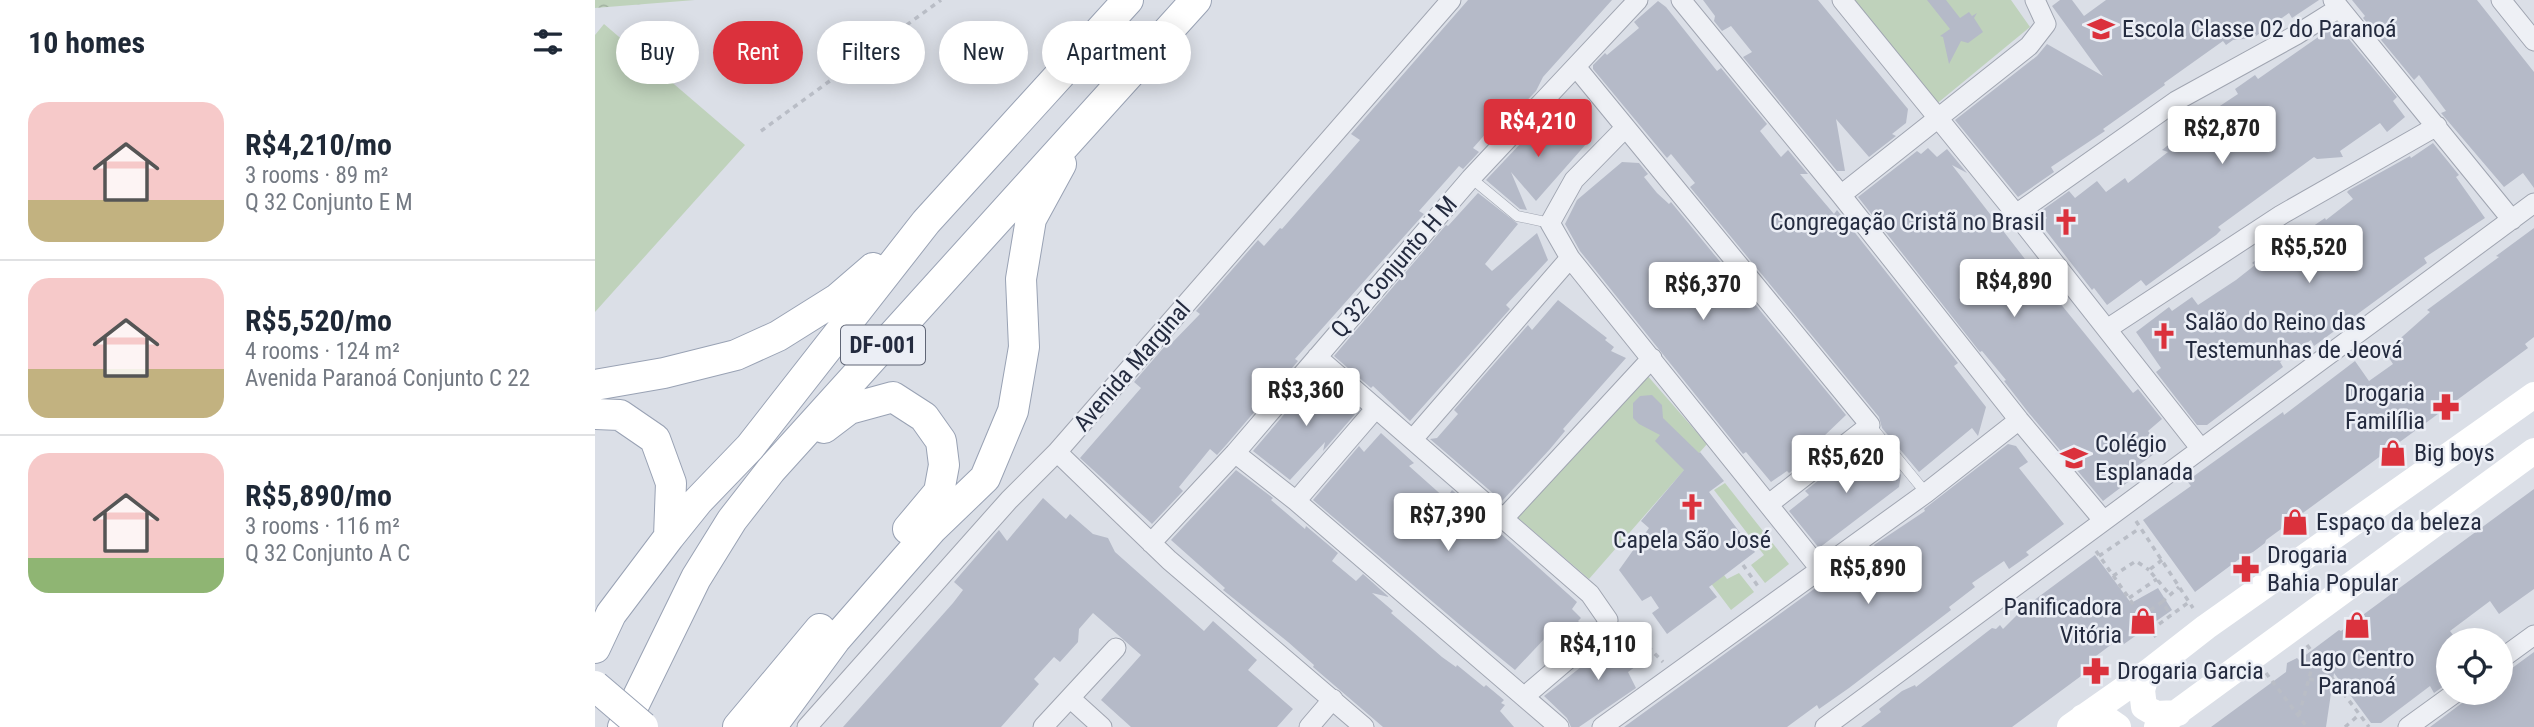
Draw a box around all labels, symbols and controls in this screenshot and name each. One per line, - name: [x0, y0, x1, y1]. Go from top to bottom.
- school or university icon: Escola Classe 02 do Paranoá: [2086, 14, 2116, 44]
- place label: Escola Classe 02 do Paranoá: [2122, 15, 2397, 43]
- chip: Buy: [616, 21, 699, 84]
- chip: Rent: [713, 21, 803, 84]
- chip: Filters: [817, 21, 925, 84]
- chip: New: [939, 21, 1028, 84]
- chip: Apartment: [1042, 21, 1191, 84]
- icon: filters: [529, 23, 567, 61]
- text: 10 homes: [28, 25, 145, 60]
- pin: R$4,210: [1473, 100, 1603, 159]
- pin: R$2,870: [2157, 106, 2287, 166]
- text: R$4,210: [1500, 108, 1576, 135]
- text: R$2,870: [2184, 115, 2260, 142]
- text: R$4,210/mo: [245, 127, 392, 162]
- icon: home: [84, 130, 168, 214]
- text: 3 rooms · 89 m²: [245, 162, 388, 189]
- text: Q 32 Conjunto E M: [245, 189, 413, 216]
- street label: Q 32 Conjunto H M: [1325, 191, 1463, 343]
- church icon: Congregação Cristã no Brasil: [2051, 207, 2081, 237]
- place label: Congregação Cristã no Brasil: [1770, 208, 2045, 236]
- pin: R$5,520: [2244, 226, 2374, 285]
- text: R$5,520: [2271, 234, 2347, 261]
- pin: R$4,890: [1949, 260, 2079, 319]
- pin: R$6,370: [1638, 262, 1768, 322]
- text: R$4,890: [1976, 268, 2052, 295]
- text: R$6,370: [1665, 271, 1741, 298]
- street label: Avenida Marginal: [1068, 295, 1196, 437]
- text: R$5,520/mo: [245, 303, 392, 338]
- icon: home: [84, 306, 168, 390]
- place label: Salão do Reino das Testemunhas de Jeová: [2185, 308, 2403, 364]
- church icon: Salão do Reino das Testemunhas de Jeová: [2149, 321, 2179, 351]
- road number: DF-001: [841, 326, 925, 364]
- text: 4 rooms · 124 m²: [245, 338, 400, 365]
- text: Avenida Paranoá Conjunto C 22: [245, 365, 530, 392]
- pin: R$3,360: [1241, 368, 1371, 428]
- text: R$3,360: [1268, 377, 1344, 404]
- place label: Drogaria Familília: [2345, 379, 2425, 435]
- pharmacy icon: Drogaria Familília: [2431, 392, 2461, 422]
- place label: Colégio Esplanada: [2095, 430, 2193, 486]
- pin: R$5,620: [1781, 435, 1911, 495]
- shop icon: Big boys: [2378, 438, 2408, 468]
- place label: Big boys: [2414, 439, 2495, 467]
- school or university icon: Colégio Esplanada: [2059, 443, 2089, 473]
- text: R$5,620: [1808, 444, 1884, 471]
- text: R$5,890/mo: [245, 478, 392, 513]
- icon: home: [84, 481, 168, 565]
- church icon: Capela São José: [1677, 492, 1707, 522]
- pin: R$7,390: [1383, 494, 1513, 553]
- text: R$7,390: [1410, 502, 1486, 529]
- shop icon: Espaço da beleza: [2280, 507, 2310, 537]
- place label: Espaço da beleza: [2316, 508, 2482, 536]
- text: 3 rooms · 116 m²: [245, 513, 400, 540]
- place label: Capela São José: [1613, 526, 1771, 554]
- text: Q 32 Conjunto A C: [245, 540, 410, 567]
- place label: Drogaria Bahia Popular: [2267, 541, 2399, 597]
- pin: R$5,890: [1803, 546, 1933, 606]
- pharmacy icon: Drogaria Bahia Popular: [2231, 554, 2261, 584]
- text: R$5,890: [1830, 555, 1906, 582]
- place label: Panificadora Vitória: [2004, 593, 2122, 649]
- shop icon: Panificadora Vitória: [2128, 606, 2158, 636]
- shop icon: Lago Centro Paranoá: [2342, 610, 2372, 640]
- pin: R$4,110: [1533, 622, 1663, 682]
- map controls: [2436, 628, 2513, 705]
- button: locate: [2436, 628, 2513, 705]
- text: R$4,110: [1560, 631, 1636, 658]
- place label: Lago Centro Paranoá: [2299, 644, 2415, 700]
- pharmacy icon: Drogaria Garcia: [2081, 656, 2111, 686]
- place label: Drogaria Garcia: [2117, 657, 2264, 685]

